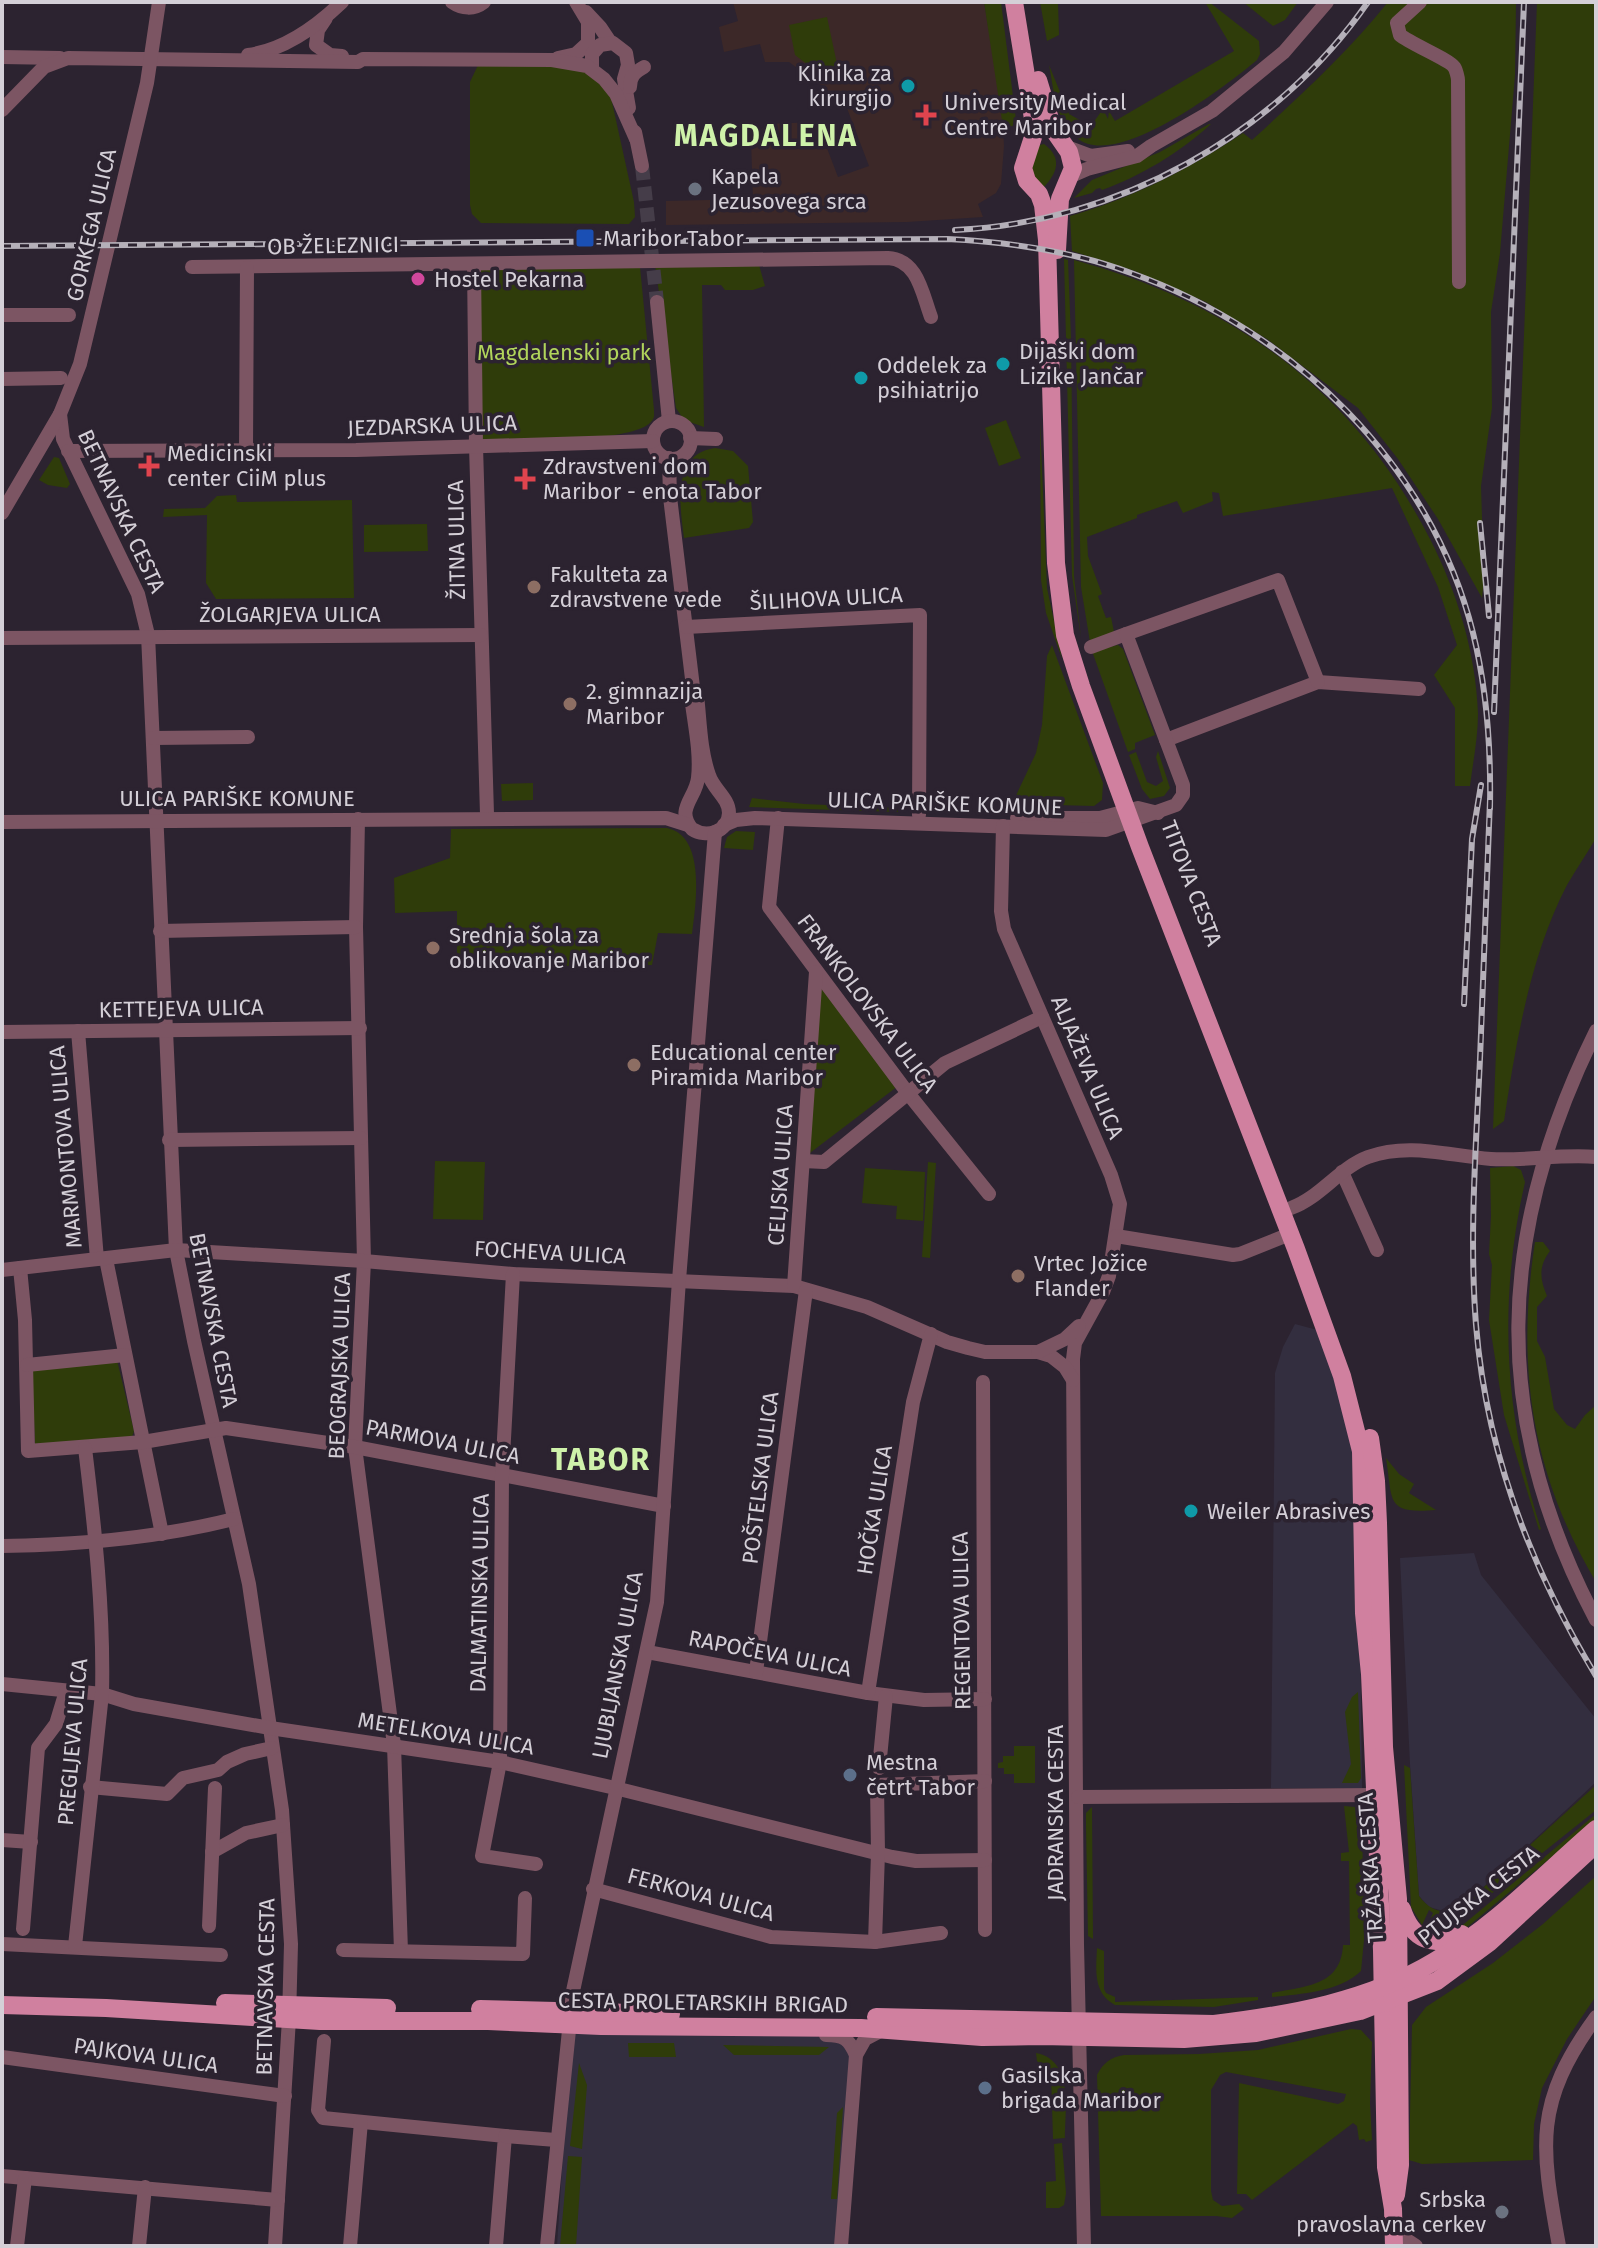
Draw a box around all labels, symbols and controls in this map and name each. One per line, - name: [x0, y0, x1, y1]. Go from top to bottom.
- place label: Klinika za kirurgijo: [797, 60, 892, 112]
- marker: Klinika za kirurgijo: [899, 77, 917, 95]
- place label: University Medical Centre Maribor: [944, 89, 1126, 141]
- marker: University Medical Centre Maribor: [915, 104, 937, 126]
- district label: MAGDALENA: [674, 118, 858, 154]
- street label: GORKEGA ULICA: [61, 146, 122, 304]
- place label: Kapela Jezusovega srca: [711, 163, 867, 215]
- marker: Kapela Jezusovega srca: [686, 180, 704, 198]
- place label: Maribor Tabor: [603, 225, 744, 252]
- marker: Maribor Tabor: [574, 227, 596, 249]
- street label: OB ŽELEZNICI: [267, 231, 399, 260]
- place label: Hostel Pekarna: [434, 266, 584, 293]
- marker: Hostel Pekarna: [409, 270, 427, 288]
- place label: Dijaški dom Lizike Jančar: [1019, 338, 1144, 390]
- park label: Magdalenski park: [477, 339, 652, 366]
- place label: Oddelek za psihiatrijo: [877, 352, 987, 404]
- marker: Dijaški dom Lizike Jančar: [994, 355, 1012, 373]
- marker: Oddelek za psihiatrijo: [852, 369, 870, 387]
- street label: JEZDARSKA ULICA: [347, 409, 518, 442]
- street label: BETNAVSKA CESTA: [72, 425, 171, 598]
- place label: Medicinski center CiiM plus: [167, 440, 326, 492]
- place label: Zdravstveni dom Maribor - enota Tabor: [543, 453, 762, 505]
- marker: Medicinski center CiiM plus: [138, 455, 160, 477]
- marker: Zdravstveni dom Maribor - enota Tabor: [514, 468, 536, 490]
- street label: ŽITNA ULICA: [442, 479, 471, 600]
- place label: Fakulteta za zdravstvene vede: [550, 561, 722, 613]
- marker: Fakulteta za zdravstvene vede: [525, 578, 543, 596]
- street label: ŠILIHOVA ULICA: [749, 581, 904, 616]
- street label: ŽOLGARJEVA ULICA: [199, 601, 381, 628]
- place label: 2. gimnazija Maribor: [586, 678, 703, 730]
- marker: 2. gimnazija Maribor: [561, 695, 579, 713]
- street label: ULICA PARIŠKE KOMUNE: [119, 785, 355, 812]
- street label: ULICA PARIŠKE KOMUNE: [827, 786, 1063, 821]
- street label: TITOVA CESTA: [1155, 817, 1228, 950]
- street label: FRANKOLOVSKA ULICA: [792, 909, 944, 1098]
- place label: Srednja šola za oblikovanje Maribor: [449, 922, 649, 974]
- marker: Srednja šola za oblikovanje Maribor: [424, 939, 442, 957]
- street label: ALJAŽEVA ULICA: [1045, 991, 1130, 1143]
- street label: KETTEJEVA ULICA: [98, 994, 264, 1023]
- place label: Educational center Piramida Maribor: [650, 1039, 837, 1091]
- street label: MARMONTOVA ULICA: [43, 1044, 88, 1249]
- marker: Educational center Piramida Maribor: [625, 1056, 643, 1074]
- street label: CELJSKA ULICA: [762, 1103, 799, 1247]
- street label: BETNAVSKA CESTA: [183, 1230, 244, 1410]
- street label: FOCHEVA ULICA: [473, 1235, 627, 1270]
- place label: Vrtec Jožice Flander: [1034, 1250, 1148, 1302]
- marker: Vrtec Jožice Flander: [1009, 1267, 1027, 1285]
- street label: BEOGRAJSKA ULICA: [323, 1272, 356, 1460]
- street label: POŠTELSKA ULICA: [737, 1390, 785, 1566]
- street label: PARMOVA ULICA: [363, 1413, 523, 1470]
- district label: TABOR: [551, 1442, 651, 1478]
- street label: HOČKA ULICA: [851, 1443, 898, 1577]
- street label: DALMATINSKA ULICA: [464, 1493, 495, 1693]
- place label: Weiler Abrasives: [1207, 1498, 1370, 1525]
- marker: Weiler Abrasives: [1182, 1502, 1200, 1520]
- street label: REGENTOVA ULICA: [946, 1531, 977, 1710]
- street label: LJUBLJANSKA ULICA: [586, 1569, 649, 1761]
- street label: RAPOČEVA ULICA: [686, 1624, 854, 1683]
- street label: PREGLJEVA ULICA: [52, 1657, 93, 1827]
- street label: METELKOVA ULICA: [356, 1706, 536, 1761]
- street label: JADRANSKA CESTA: [1042, 1725, 1069, 1901]
- place label: Mestna četrt Tabor: [866, 1749, 975, 1801]
- marker: Mestna četrt Tabor: [841, 1766, 859, 1784]
- street label: TRŽAŠKA CESTA: [1352, 1792, 1389, 1944]
- street label: PTUJSKA CESTA: [1412, 1839, 1545, 1951]
- street label: FERKOVA ULICA: [624, 1862, 778, 1927]
- street label: BETNAVSKA CESTA: [250, 1898, 281, 2076]
- street label: CESTA PROLETARSKIH BRIGAD: [558, 1986, 848, 2019]
- street label: PAJKOVA ULICA: [72, 2032, 220, 2079]
- place label: Gasilska brigada Maribor: [1001, 2062, 1161, 2114]
- marker: Gasilska brigada Maribor: [976, 2079, 994, 2097]
- place label: Srbska pravoslavna cerkev: [1296, 2186, 1486, 2238]
- marker: Srbska pravoslavna cerkev: [1493, 2203, 1511, 2221]

